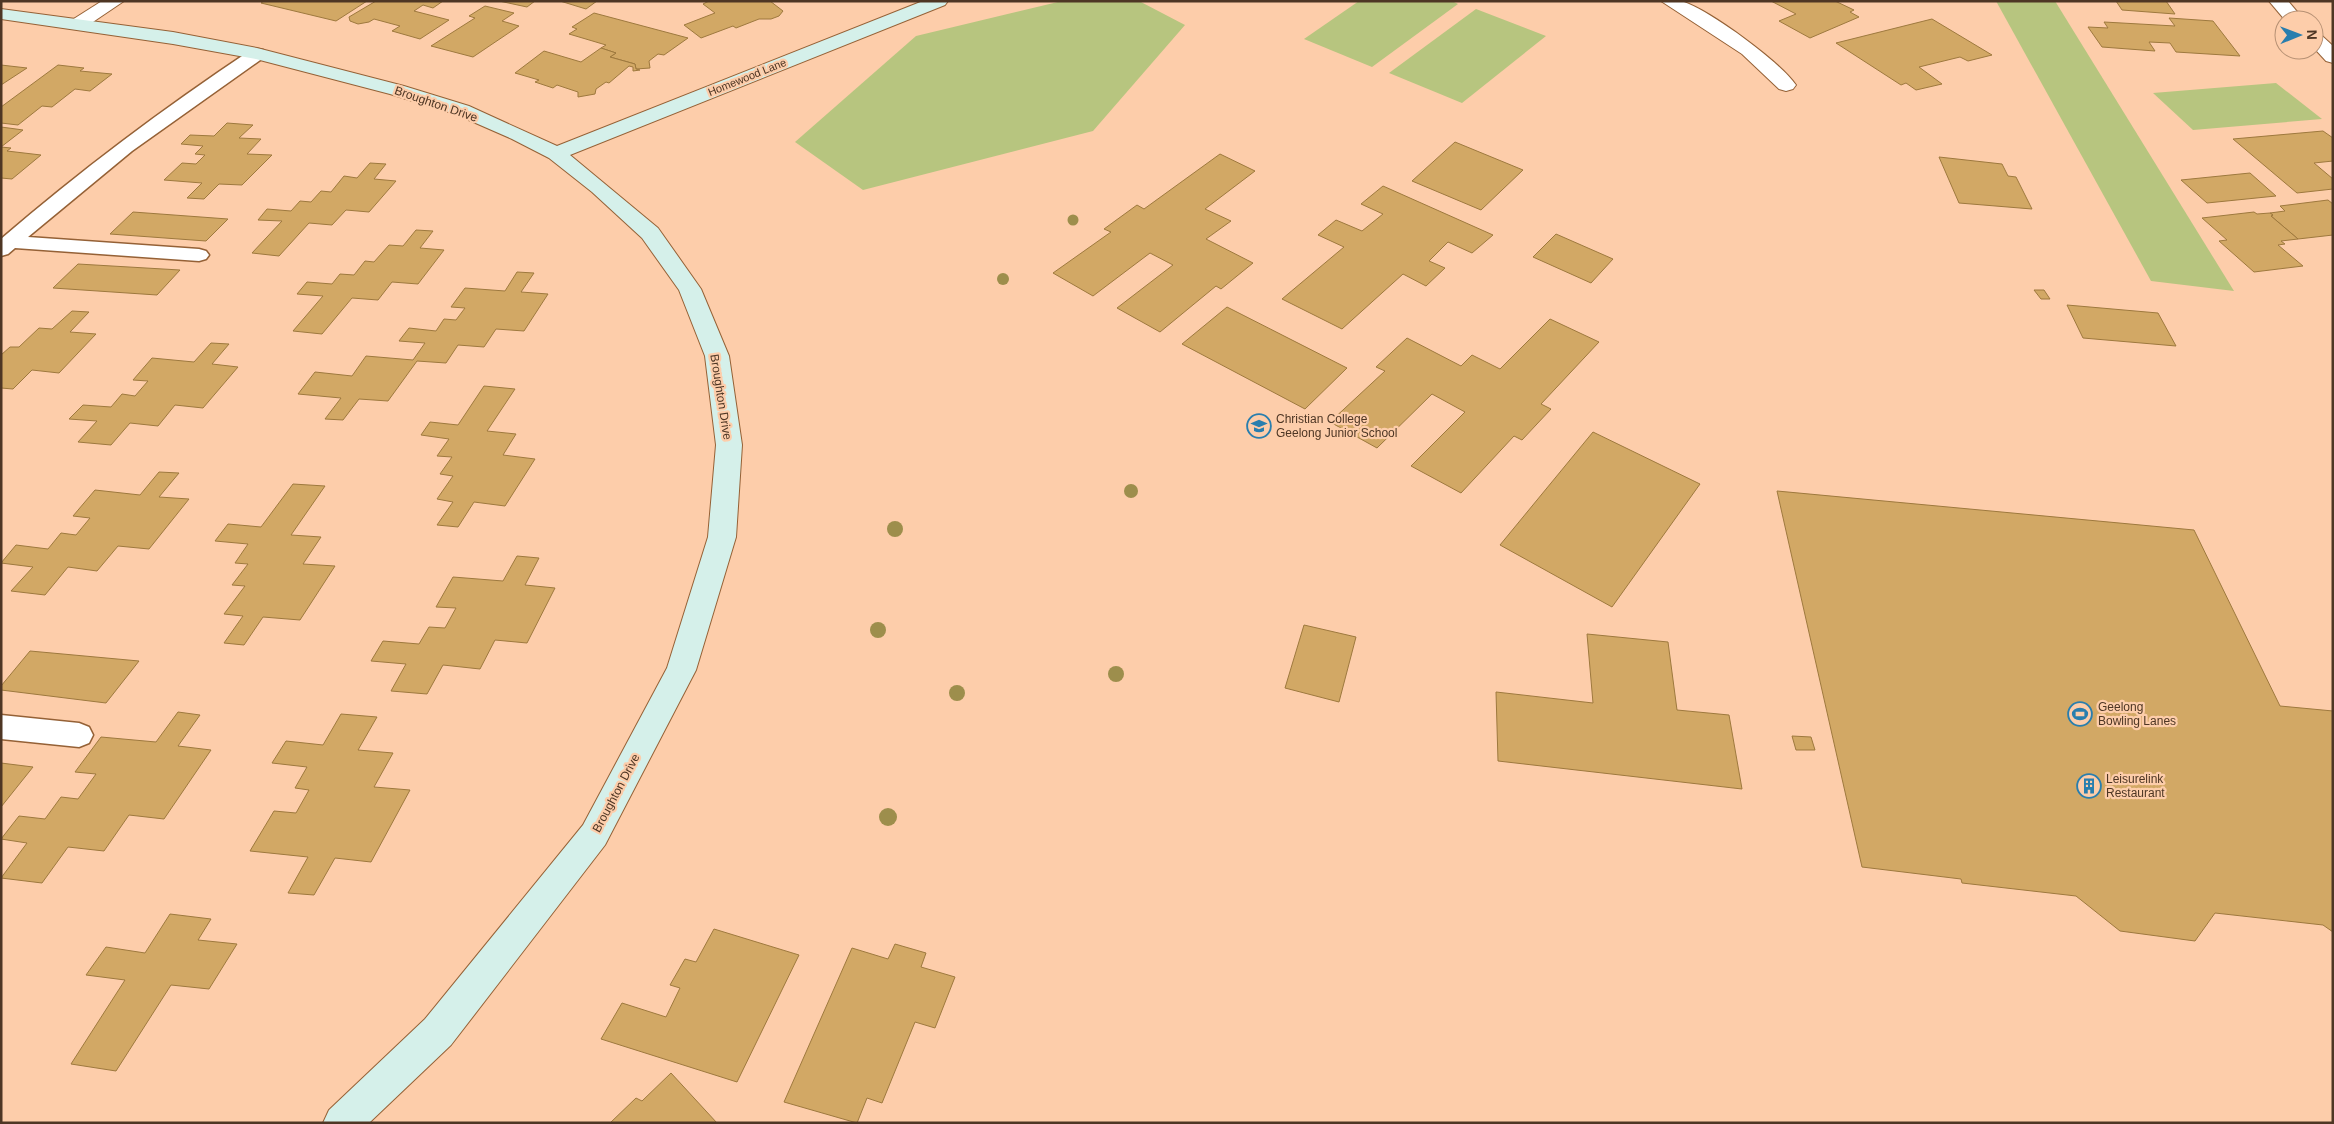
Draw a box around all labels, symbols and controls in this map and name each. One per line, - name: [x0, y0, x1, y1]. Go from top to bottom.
- north arrow: [2274, 10, 2324, 60]
- text: N: [2304, 30, 2320, 40]
- street label: Homewood Lane: [706, 56, 788, 98]
- street label: Broughton Drive: [393, 83, 480, 125]
- street label: Broughton Drive: [707, 353, 735, 441]
- place label: Christian College Geelong Junior School: [1276, 412, 1397, 440]
- school or university icon: Christian College Geelong Junior School: [1246, 413, 1272, 439]
- place label: Geelong Bowling Lanes: [2098, 700, 2176, 728]
- sports icon: Geelong Bowling Lanes: [2067, 701, 2093, 727]
- street label: Broughton Drive: [589, 751, 643, 835]
- place label: Leisurelink Restaurant: [2106, 772, 2165, 800]
- building icon: Leisurelink Restaurant: [2076, 773, 2102, 799]

